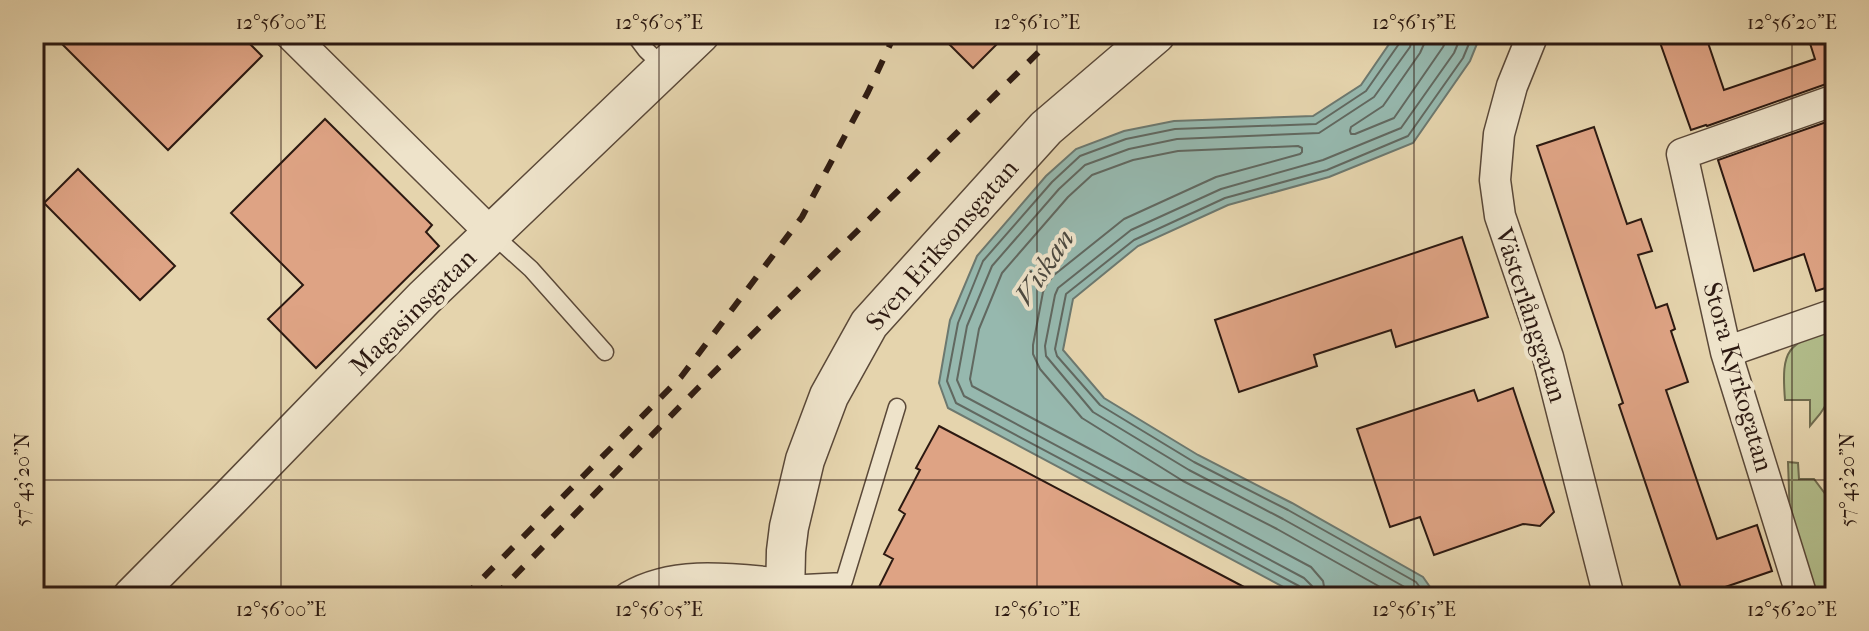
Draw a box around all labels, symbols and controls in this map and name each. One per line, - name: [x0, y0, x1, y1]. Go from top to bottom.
- text: 12°56'00"E: [236, 11, 326, 34]
- text: 12°56'05"E: [615, 11, 703, 34]
- text: 12°56'10"E: [994, 11, 1080, 34]
- text: 12°56'15"E: [1372, 11, 1456, 34]
- text: 12°56'20"E: [1747, 11, 1837, 34]
- street label: Sven Eriksonsgatan: [859, 153, 1025, 337]
- water label: Viskan: [1007, 223, 1081, 311]
- street label: Västerlånggatan: [1488, 223, 1574, 406]
- street label: Magasinsgatan: [343, 242, 483, 382]
- street label: Stora Kyrkogatan: [1696, 279, 1780, 475]
- text: 57°43'20"N: [11, 433, 34, 527]
- text: 57°43'20"N: [1836, 433, 1859, 527]
- text: 12°56'00"E: [236, 598, 326, 621]
- text: 12°56'05"E: [615, 598, 703, 621]
- text: 12°56'10"E: [994, 598, 1080, 621]
- text: 12°56'15"E: [1372, 598, 1456, 621]
- text: 12°56'20"E: [1747, 598, 1837, 621]

